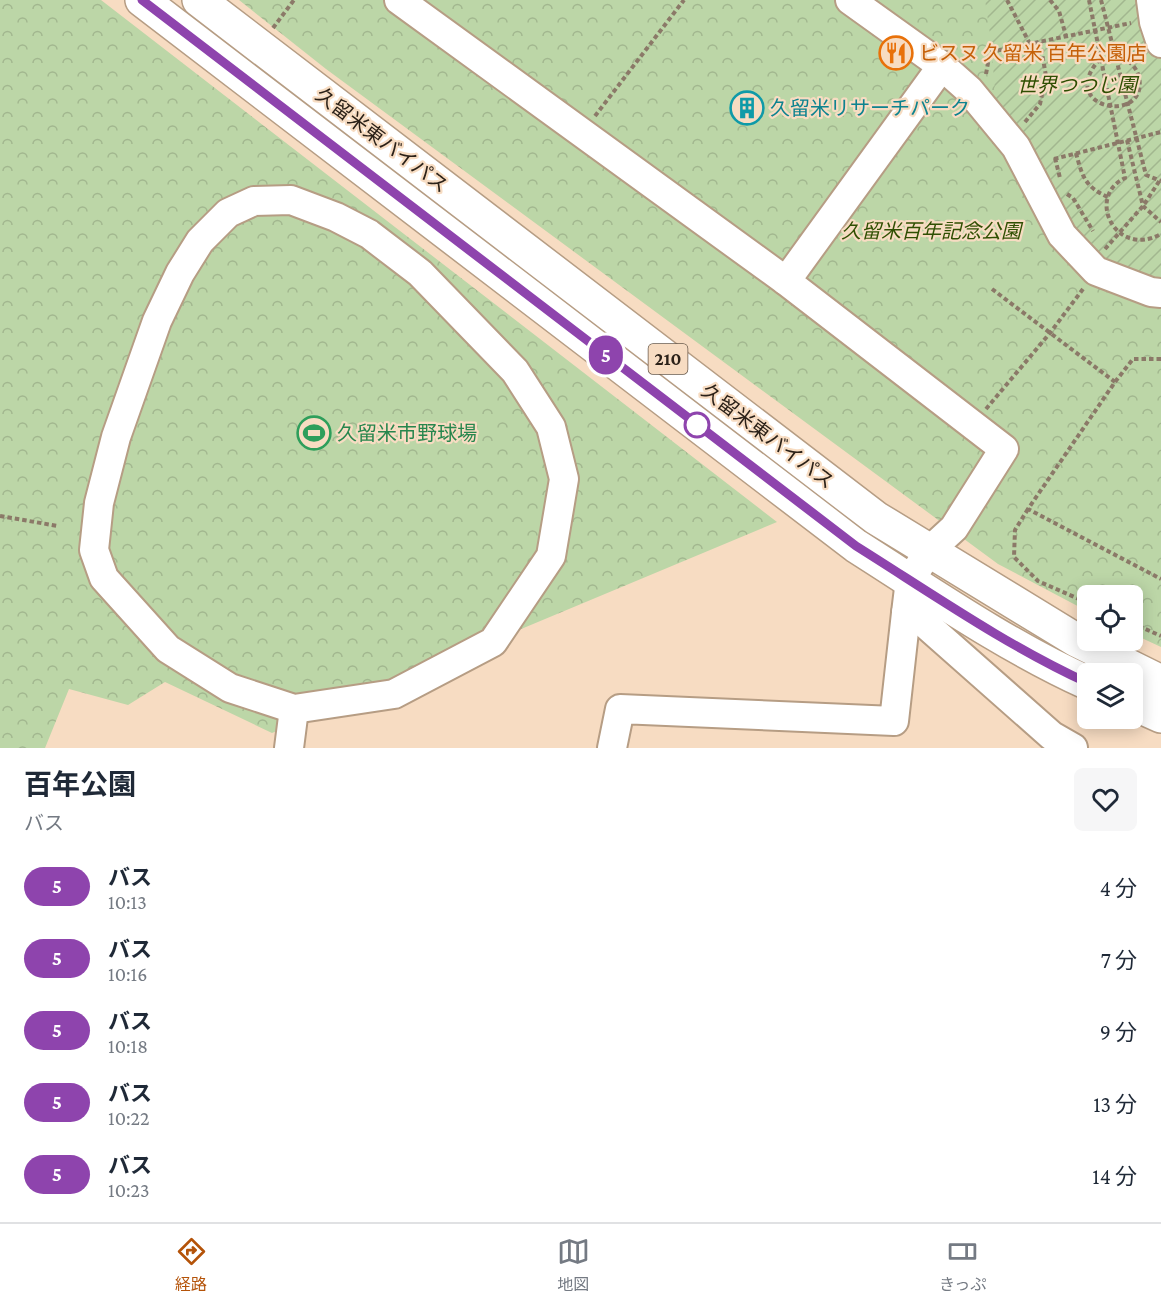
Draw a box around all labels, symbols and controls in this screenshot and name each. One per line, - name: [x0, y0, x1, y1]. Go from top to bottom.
- restaurant icon: ビスヌ 久留米 百年公園店: [878, 35, 914, 71]
- place label: ビスヌ 久留米 百年公園店: [919, 42, 1147, 64]
- park label: 世界つつじ園: [1017, 74, 1140, 96]
- street label: 久留米東バイパス: [312, 83, 452, 197]
- building icon: 久留米リサーチパーク: [729, 90, 765, 126]
- place label: 久留米リサーチパーク: [770, 97, 970, 119]
- park label: 久留米百年記念公園: [841, 220, 1024, 242]
- line badge: 5: [586, 336, 626, 374]
- text: 5: [601, 343, 611, 367]
- road number: 210: [648, 344, 688, 374]
- street label: 久留米東バイパス: [698, 379, 838, 493]
- unlabelled marker: [684, 412, 710, 438]
- sports icon: 久留米市野球場: [296, 415, 332, 451]
- place label: 久留米市野球場: [337, 422, 477, 444]
- map controls: [1077, 585, 1143, 729]
- button: locate: [1077, 585, 1143, 651]
- button: layers: [1077, 663, 1143, 729]
- button: heart: [1074, 768, 1137, 831]
- text: 百年公園: [24, 769, 136, 800]
- text: バス: [24, 812, 64, 834]
- text: バス: [108, 865, 152, 890]
- text: 5: [52, 874, 62, 898]
- text: 4 分: [1100, 876, 1137, 901]
- text: 10:13: [108, 891, 147, 913]
- text: バス: [108, 937, 152, 962]
- text: 5: [52, 946, 62, 970]
- text: 7 分: [1101, 948, 1137, 973]
- text: 10:16: [108, 963, 147, 985]
- text: バス: [108, 1009, 152, 1034]
- text: 5: [52, 1018, 62, 1042]
- text: 9 分: [1100, 1020, 1137, 1045]
- text: 10:18: [108, 1035, 148, 1057]
- text: バス: [108, 1081, 152, 1106]
- text: 5: [52, 1090, 62, 1114]
- text: 13 分: [1093, 1092, 1137, 1117]
- text: 10:22: [108, 1107, 149, 1129]
- text: バス: [108, 1153, 152, 1178]
- text: 5: [52, 1162, 62, 1186]
- text: 14 分: [1092, 1164, 1137, 1189]
- text: 10:23: [108, 1179, 150, 1201]
- tab: 経路: [175, 1235, 208, 1295]
- tab: 地図: [557, 1235, 590, 1295]
- tab: きっぷ: [939, 1235, 986, 1295]

